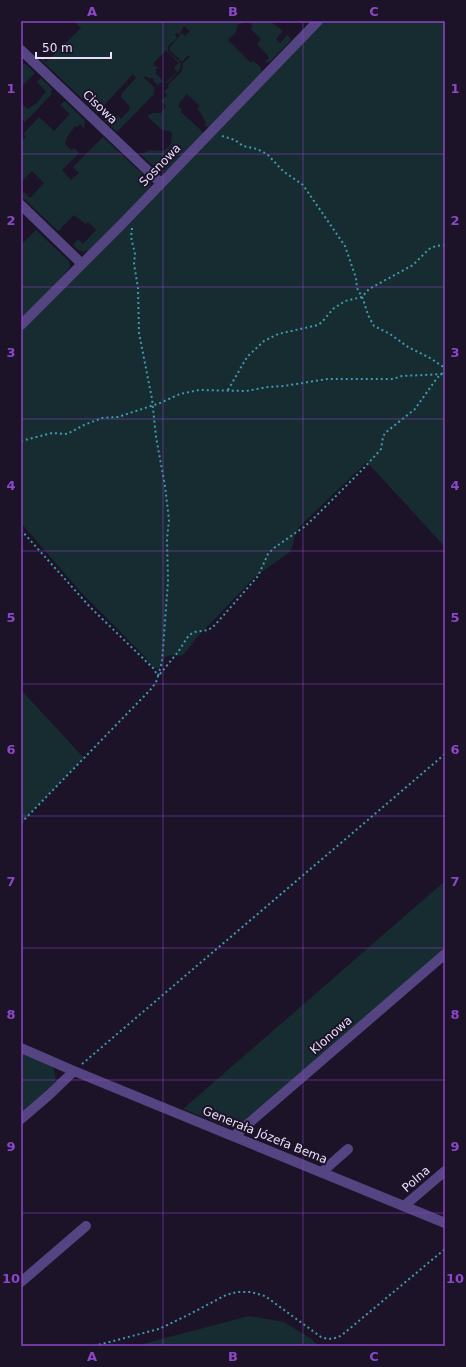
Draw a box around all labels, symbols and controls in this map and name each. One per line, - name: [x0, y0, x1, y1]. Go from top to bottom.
- text: A: [87, 4, 97, 19]
- text: B: [228, 4, 238, 19]
- text: C: [369, 4, 379, 19]
- scale bar: [36, 34, 111, 60]
- text: 50 m: [42, 41, 73, 55]
- text: 1: [6, 81, 16, 96]
- text: 1: [450, 81, 460, 96]
- street label: Cisowa: [80, 87, 120, 127]
- street label: Sosnowa: [136, 141, 184, 189]
- text: 2: [6, 213, 16, 228]
- text: 2: [450, 213, 460, 228]
- text: 3: [6, 345, 16, 360]
- text: 3: [450, 345, 460, 360]
- text: 4: [6, 478, 16, 493]
- text: 4: [450, 478, 460, 493]
- text: 5: [6, 610, 16, 625]
- text: 5: [450, 610, 460, 625]
- text: 6: [6, 742, 16, 757]
- text: 6: [450, 742, 460, 757]
- text: 7: [6, 874, 16, 889]
- text: 7: [450, 874, 460, 889]
- text: 8: [6, 1007, 16, 1022]
- text: 8: [450, 1007, 460, 1022]
- street label: Klonowa: [307, 1013, 355, 1057]
- street label: Generała Józefa Bema: [201, 1104, 329, 1166]
- text: 9: [6, 1139, 16, 1154]
- text: 9: [450, 1139, 460, 1154]
- street label: Polna: [399, 1163, 433, 1195]
- text: 10: [2, 1271, 20, 1286]
- text: 10: [446, 1271, 464, 1286]
- text: A: [87, 1349, 97, 1364]
- text: B: [228, 1349, 238, 1364]
- text: C: [369, 1349, 379, 1364]

